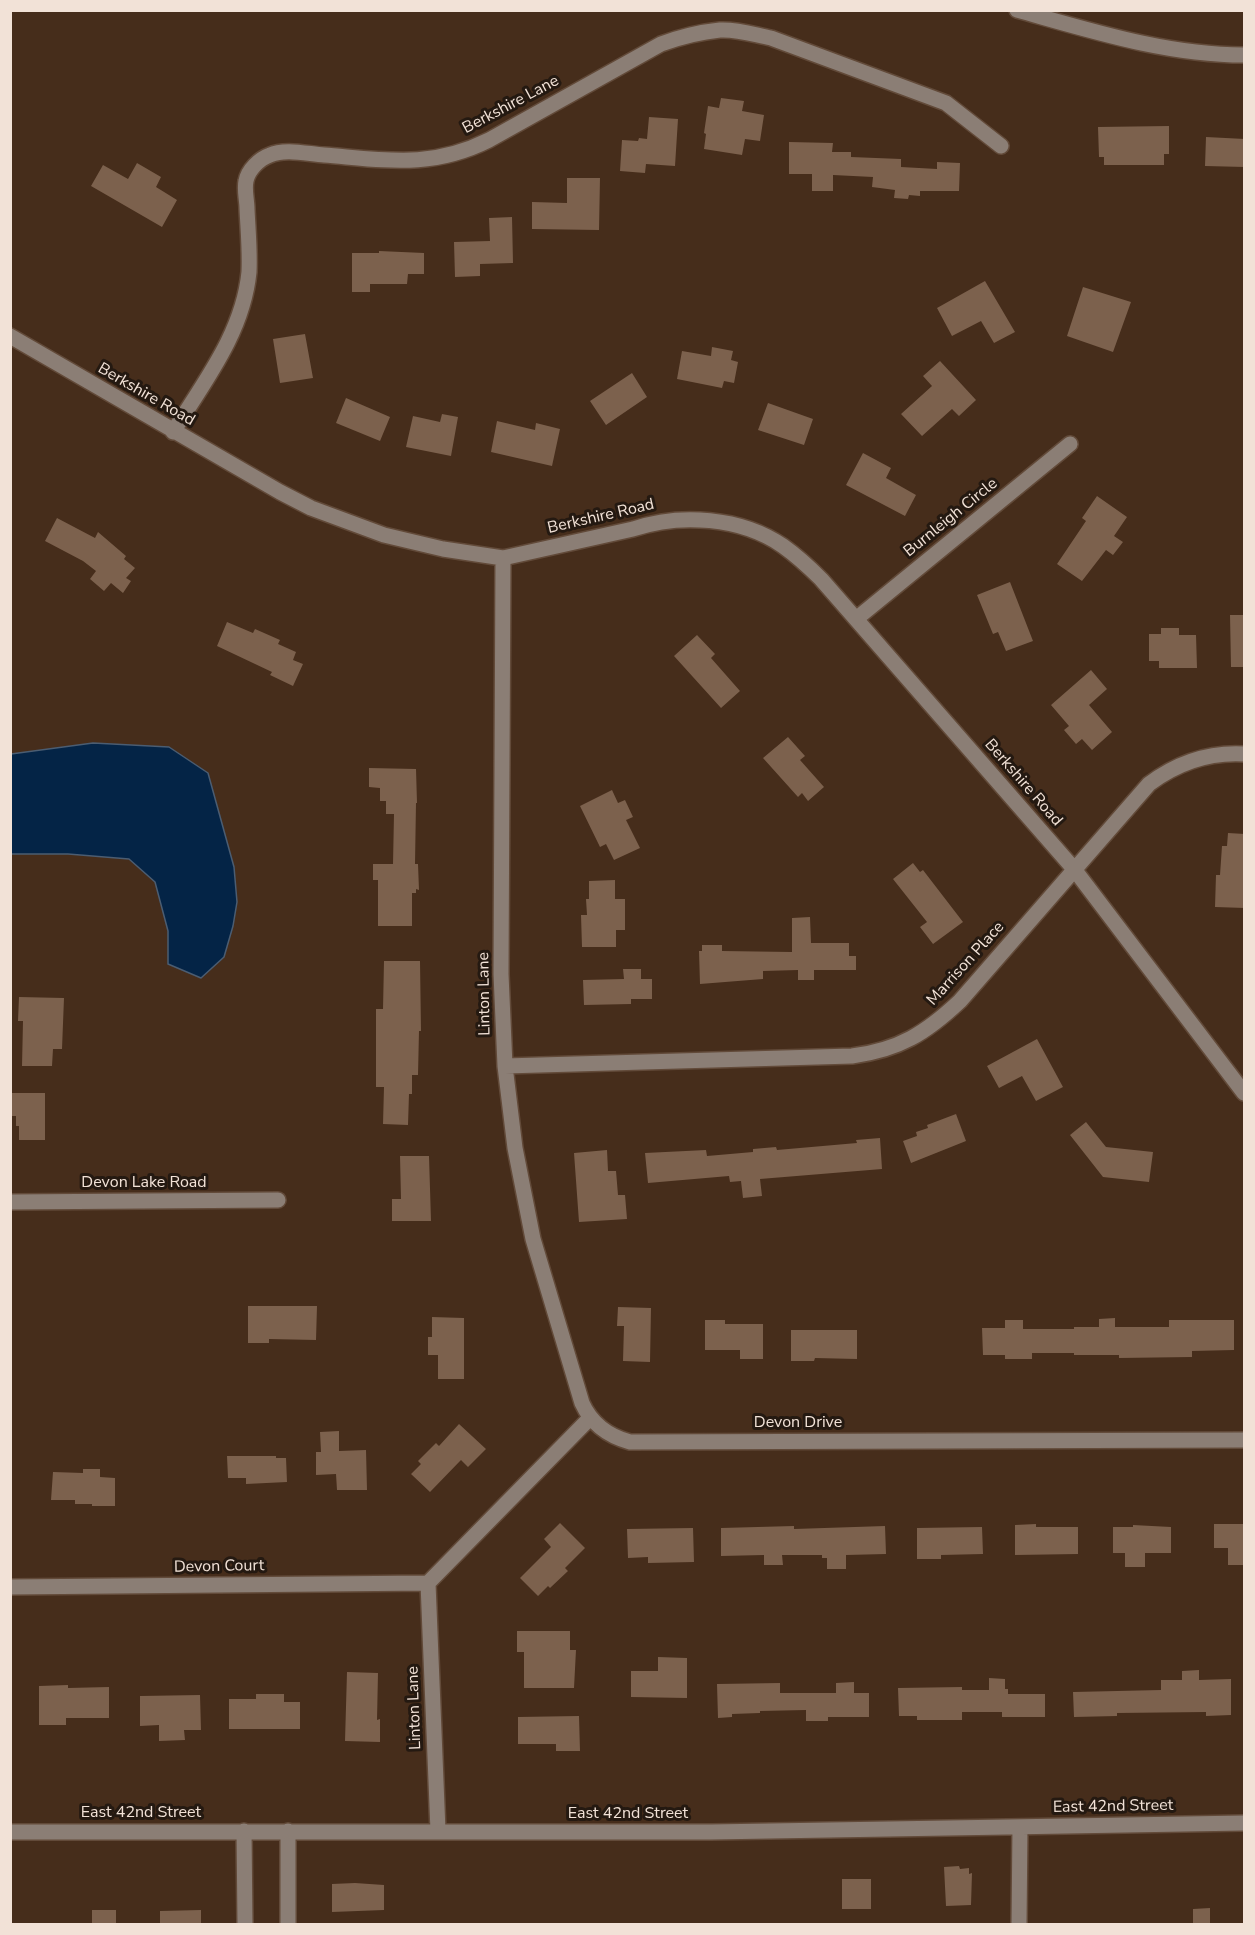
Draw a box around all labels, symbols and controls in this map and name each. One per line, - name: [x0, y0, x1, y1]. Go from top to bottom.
- street label: Berkshire Lane: [460, 72, 562, 138]
- street label: Berkshire Road: [94, 359, 198, 431]
- street label: Burnleigh Circle: [900, 474, 1002, 562]
- street label: Berkshire Road: [546, 495, 656, 539]
- street label: Berkshire Road: [980, 736, 1066, 830]
- street label: Marrison Place: [923, 918, 1009, 1010]
- street label: Linton Lane: [475, 952, 495, 1036]
- street label: Devon Lake Road: [81, 1173, 207, 1193]
- street label: Devon Drive: [754, 1413, 842, 1433]
- street label: Devon Court: [174, 1557, 264, 1577]
- street label: Linton Lane: [404, 1666, 426, 1750]
- street label: East 42nd Street: [1053, 1796, 1173, 1818]
- street label: East 42nd Street: [81, 1803, 201, 1823]
- street label: East 42nd Street: [568, 1804, 688, 1824]

